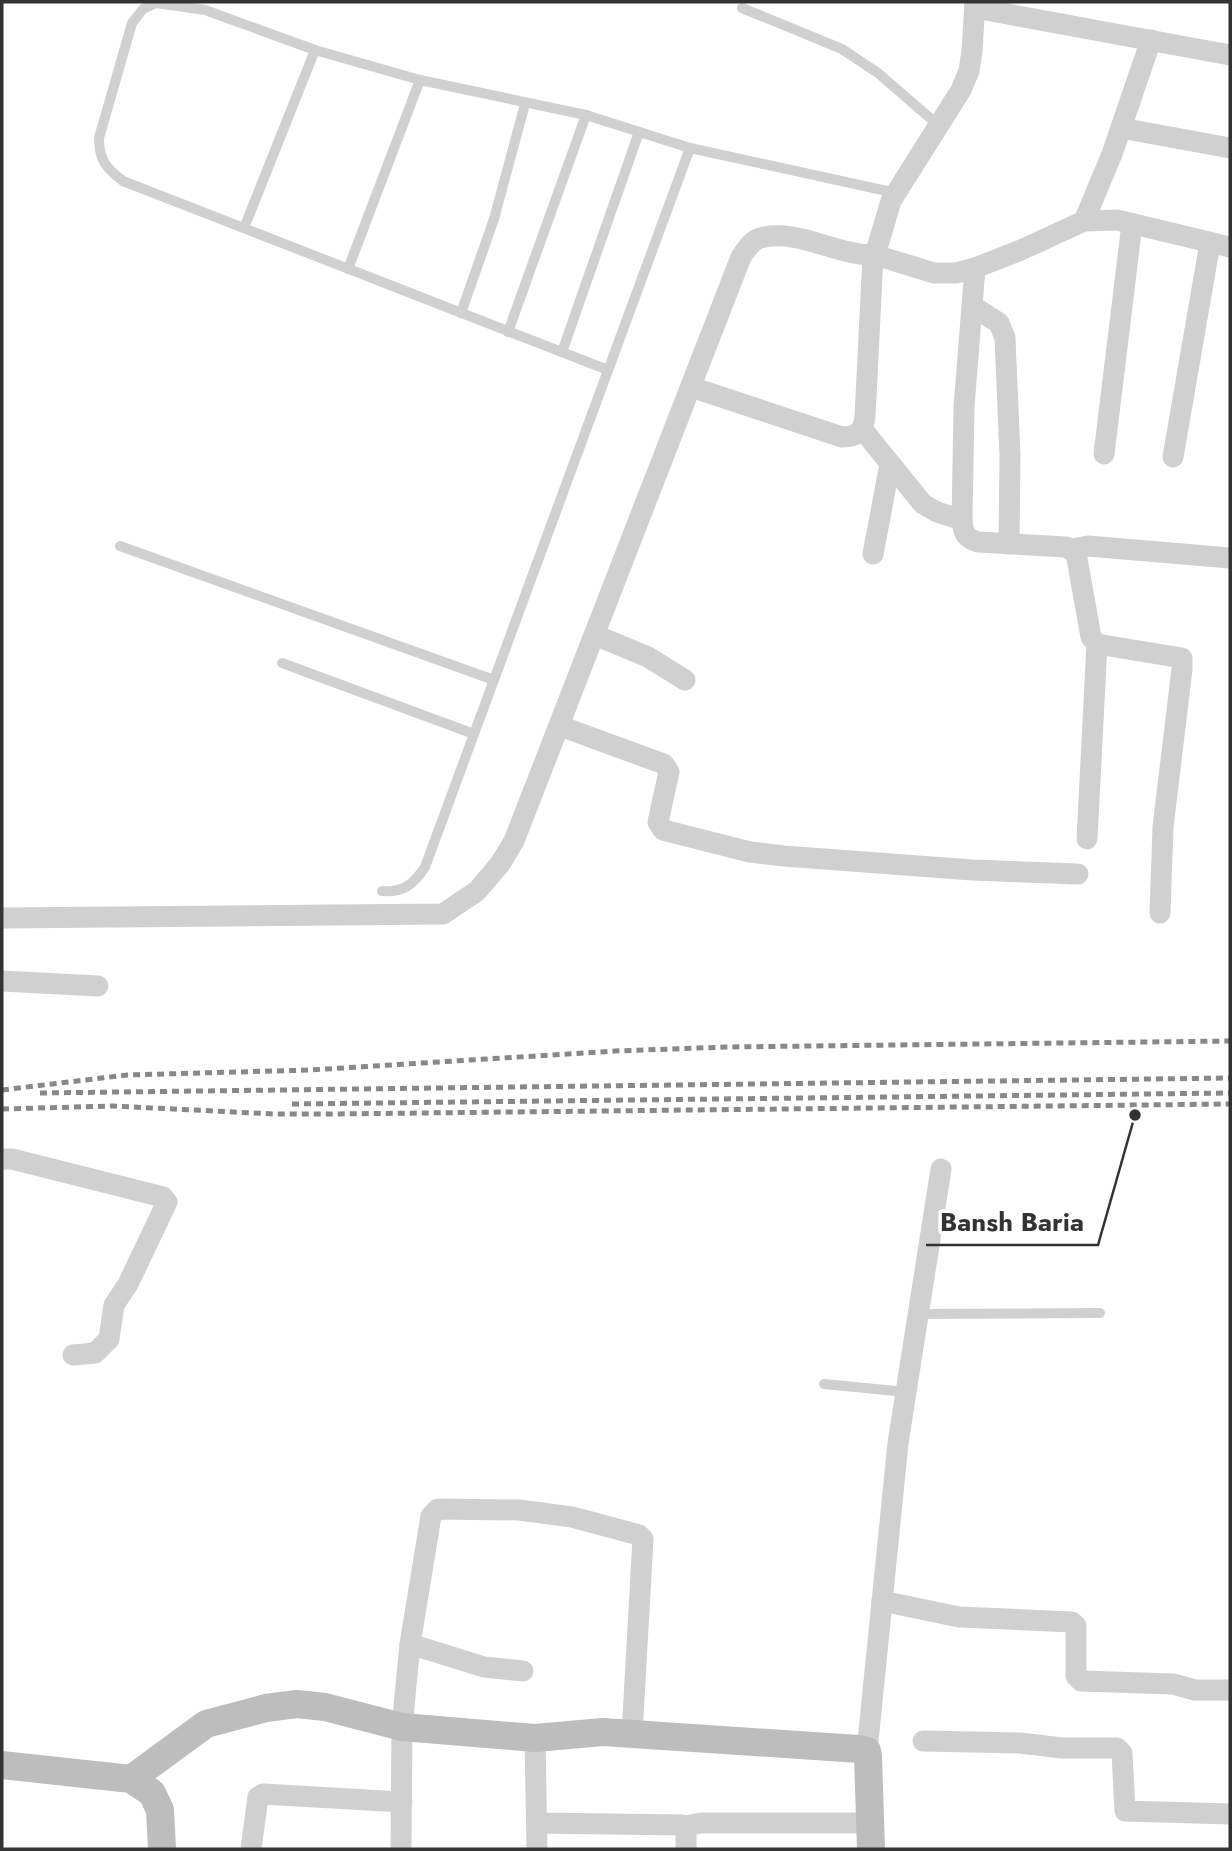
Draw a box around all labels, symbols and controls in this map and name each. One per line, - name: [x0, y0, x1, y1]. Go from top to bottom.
- callout: Bansh Baria: [926, 1198, 1098, 1245]
- text: Bansh Baria: [940, 1203, 1084, 1241]

